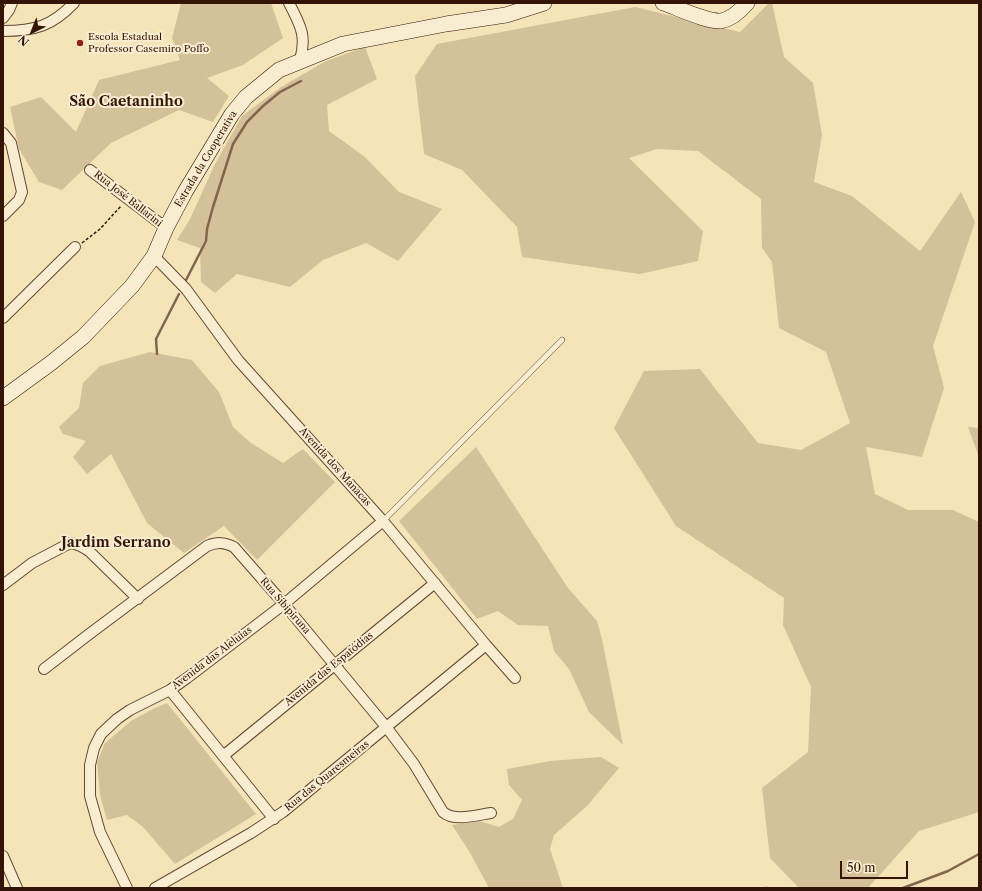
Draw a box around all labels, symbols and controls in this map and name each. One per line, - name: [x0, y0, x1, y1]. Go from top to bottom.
- north arrow: [12, 12, 52, 52]
- place label: Escola Estadual Professor Casemiro Poffo: [88, 31, 209, 54]
- text: N: [16, 32, 32, 49]
- marker: Escola Estadual Professor Casemiro Poffo: [75, 38, 85, 48]
- district label: São Caetaninho: [69, 94, 183, 110]
- street label: Estrada da Cooperativa: [172, 109, 240, 209]
- street label: Rua José Ballarini: [91, 169, 165, 229]
- street label: Avenida dos Manacas: [296, 425, 374, 509]
- district label: Jardim Serrano: [61, 535, 171, 551]
- street label: Rua Sibipiruna: [257, 575, 313, 637]
- street label: Avenida das Aleluias: [170, 624, 254, 692]
- street label: Avenida das Espatódias: [282, 630, 376, 708]
- street label: Rua das Quaresmeiras: [282, 738, 372, 814]
- scale bar: [842, 853, 910, 879]
- text: 50 m: [847, 860, 876, 875]

